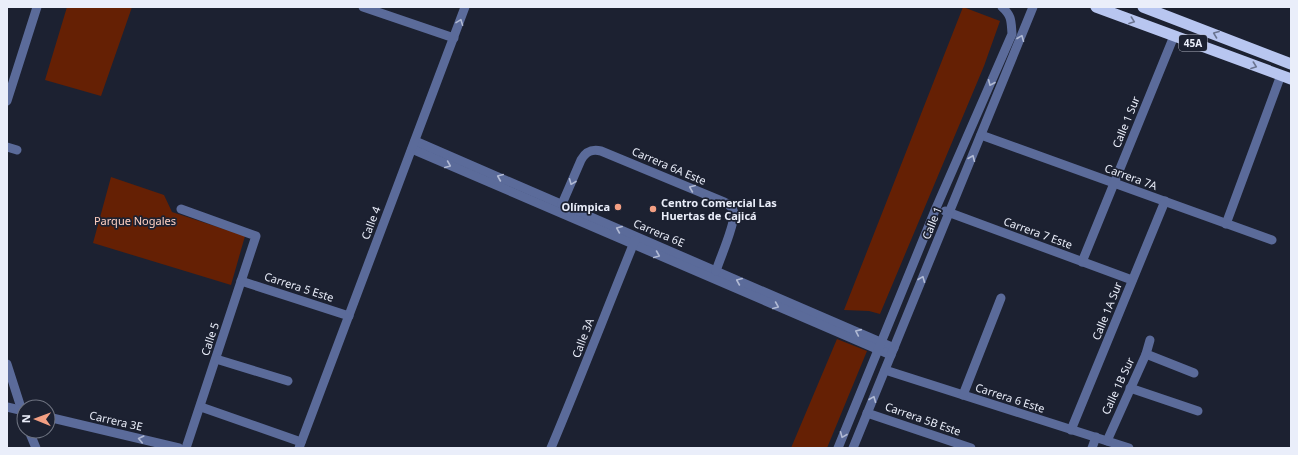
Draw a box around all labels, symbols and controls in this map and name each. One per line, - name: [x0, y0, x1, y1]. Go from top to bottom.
- one-way arrow: [1129, 16, 1136, 24]
- one-way arrow: [455, 19, 463, 26]
- one-way arrow: [1212, 31, 1219, 39]
- one-way arrow: [1016, 34, 1024, 41]
- road number: 45A: [1179, 35, 1207, 51]
- one-way arrow: [1251, 61, 1258, 69]
- one-way arrow: [987, 79, 995, 86]
- street label: Calle 1 Sur: [1108, 93, 1143, 150]
- street label: Carrera 6A Este: [630, 143, 709, 188]
- one-way arrow: [967, 155, 975, 162]
- one-way arrow: [443, 160, 451, 168]
- street label: Carrera 7A: [1103, 160, 1160, 193]
- one-way arrow: [497, 174, 504, 182]
- one-way arrow: [568, 178, 576, 185]
- one-way arrow: [688, 185, 695, 193]
- place label: Centro Comercial Las Huertas de Cajicá: [661, 195, 777, 223]
- place label: Olímpica: [562, 199, 610, 214]
- marker: Olímpica: [613, 202, 623, 212]
- street label: Calle 4: [357, 204, 384, 241]
- marker: Centro Comercial Las Huertas de Cajicá: [648, 204, 658, 214]
- street label: Calle 1: [918, 204, 945, 241]
- park label: Parque Nogales: [94, 213, 176, 228]
- street label: Carrera 7 Este: [1002, 213, 1075, 252]
- street label: Carrera 6E: [631, 215, 687, 250]
- one-way arrow: [616, 226, 624, 234]
- one-way arrow: [653, 250, 660, 258]
- street label: Carrera 5 Este: [262, 268, 336, 305]
- one-way arrow: [917, 275, 925, 283]
- one-way arrow: [735, 278, 743, 286]
- street label: Calle 1A Sur: [1088, 279, 1125, 342]
- one-way arrow: [773, 302, 780, 310]
- street label: Calle 3A: [568, 315, 597, 360]
- street label: Calle 5: [197, 320, 222, 357]
- one-way arrow: [855, 329, 862, 337]
- street label: Calle 1B Sur: [1098, 354, 1138, 417]
- street label: Carrera 6 Este: [973, 379, 1047, 416]
- one-way arrow: [868, 395, 876, 403]
- north arrow: [16, 399, 56, 439]
- street label: Carrera 5B Este: [883, 399, 963, 439]
- street label: Carrera 3E: [88, 407, 144, 434]
- text: N: [18, 414, 33, 423]
- one-way arrow: [840, 431, 848, 438]
- one-way arrow: [138, 435, 145, 444]

